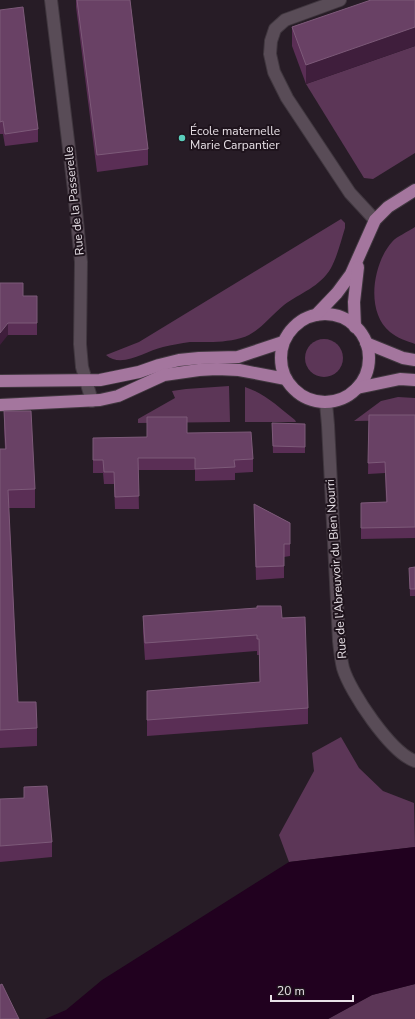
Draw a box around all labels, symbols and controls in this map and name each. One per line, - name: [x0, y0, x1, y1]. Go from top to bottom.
- place label: École maternelle Marie Carpantier: [190, 123, 280, 153]
- marker: École maternelle Marie Carpantier: [177, 133, 187, 143]
- street label: Rue de la Passerelle: [60, 146, 88, 256]
- street label: Rue de l'Abreuvoir du Bien Nourri: [322, 479, 350, 659]
- scale bar: [271, 977, 353, 1003]
- text: 20 m: [277, 983, 305, 999]

